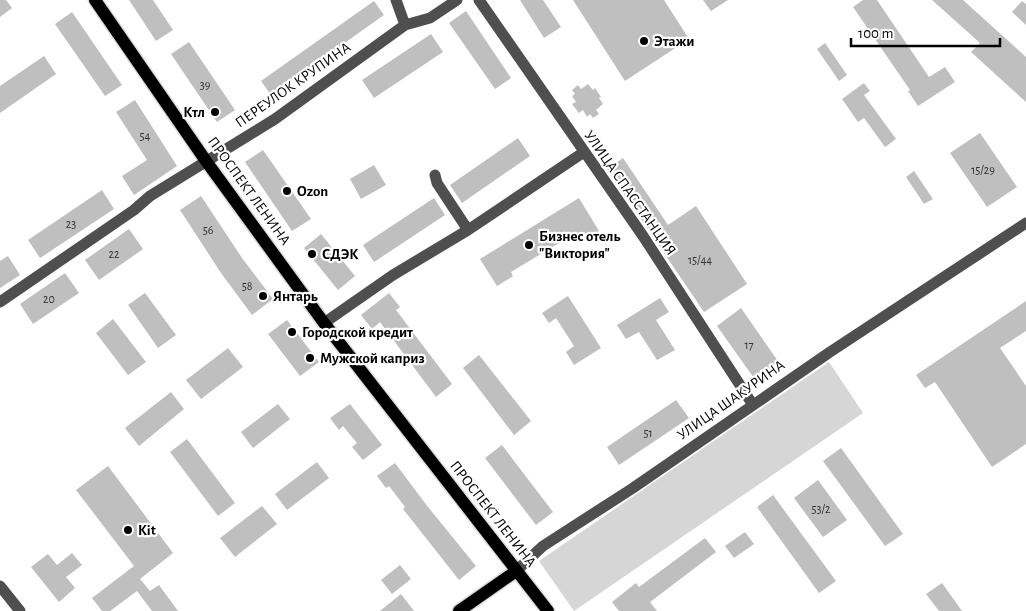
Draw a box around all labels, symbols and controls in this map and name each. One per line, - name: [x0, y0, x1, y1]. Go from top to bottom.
- scale bar: [851, 15, 1000, 47]
- text: 100 m: [858, 26, 893, 41]
- place label: Этажи: [654, 34, 695, 49]
- marker: Этажи: [638, 35, 650, 47]
- street label: ПЕРЕУЛОК КРУПИНА: [233, 40, 353, 130]
- house number: 39: [200, 79, 211, 91]
- place label: Ктл: [183, 105, 205, 120]
- marker: Ктл: [209, 106, 221, 118]
- street label: УЛИЦА СПАССТАНЦИЯ: [581, 128, 679, 258]
- house number: 54: [140, 130, 151, 142]
- street label: ПРОСПЕКТ ЛЕНИНА: [205, 134, 293, 248]
- house number: 15/29: [971, 164, 995, 176]
- place label: Ozon: [297, 184, 328, 199]
- marker: Ozon: [281, 185, 293, 197]
- house number: 23: [66, 218, 76, 230]
- house number: 56: [203, 224, 214, 236]
- place label: Бизнес отель "Виктория": [539, 229, 620, 261]
- marker: Бизнес отель "Виктория": [523, 239, 535, 251]
- place label: СДЭК: [322, 247, 358, 262]
- house number: 22: [109, 248, 120, 260]
- marker: СДЭК: [306, 248, 318, 260]
- house number: 15/44: [688, 254, 712, 266]
- house number: 58: [242, 280, 253, 292]
- place label: Янтарь: [273, 289, 318, 304]
- marker: Янтарь: [257, 290, 269, 302]
- house number: 20: [43, 293, 55, 305]
- place label: Городской кредит: [302, 325, 413, 340]
- marker: Городской кредит: [286, 326, 298, 338]
- house number: 17: [744, 339, 754, 351]
- place label: Мужской каприз: [320, 351, 425, 366]
- marker: Мужской каприз: [304, 352, 316, 364]
- street label: УЛИЦА ШАКУРИНА: [675, 357, 788, 443]
- house number: 51: [643, 427, 653, 439]
- street label: ПРОСПЕКТ ЛЕНИНА: [447, 458, 539, 570]
- house number: 53/2: [812, 503, 831, 515]
- place label: Kit: [138, 523, 156, 538]
- marker: Kit: [122, 524, 134, 536]

